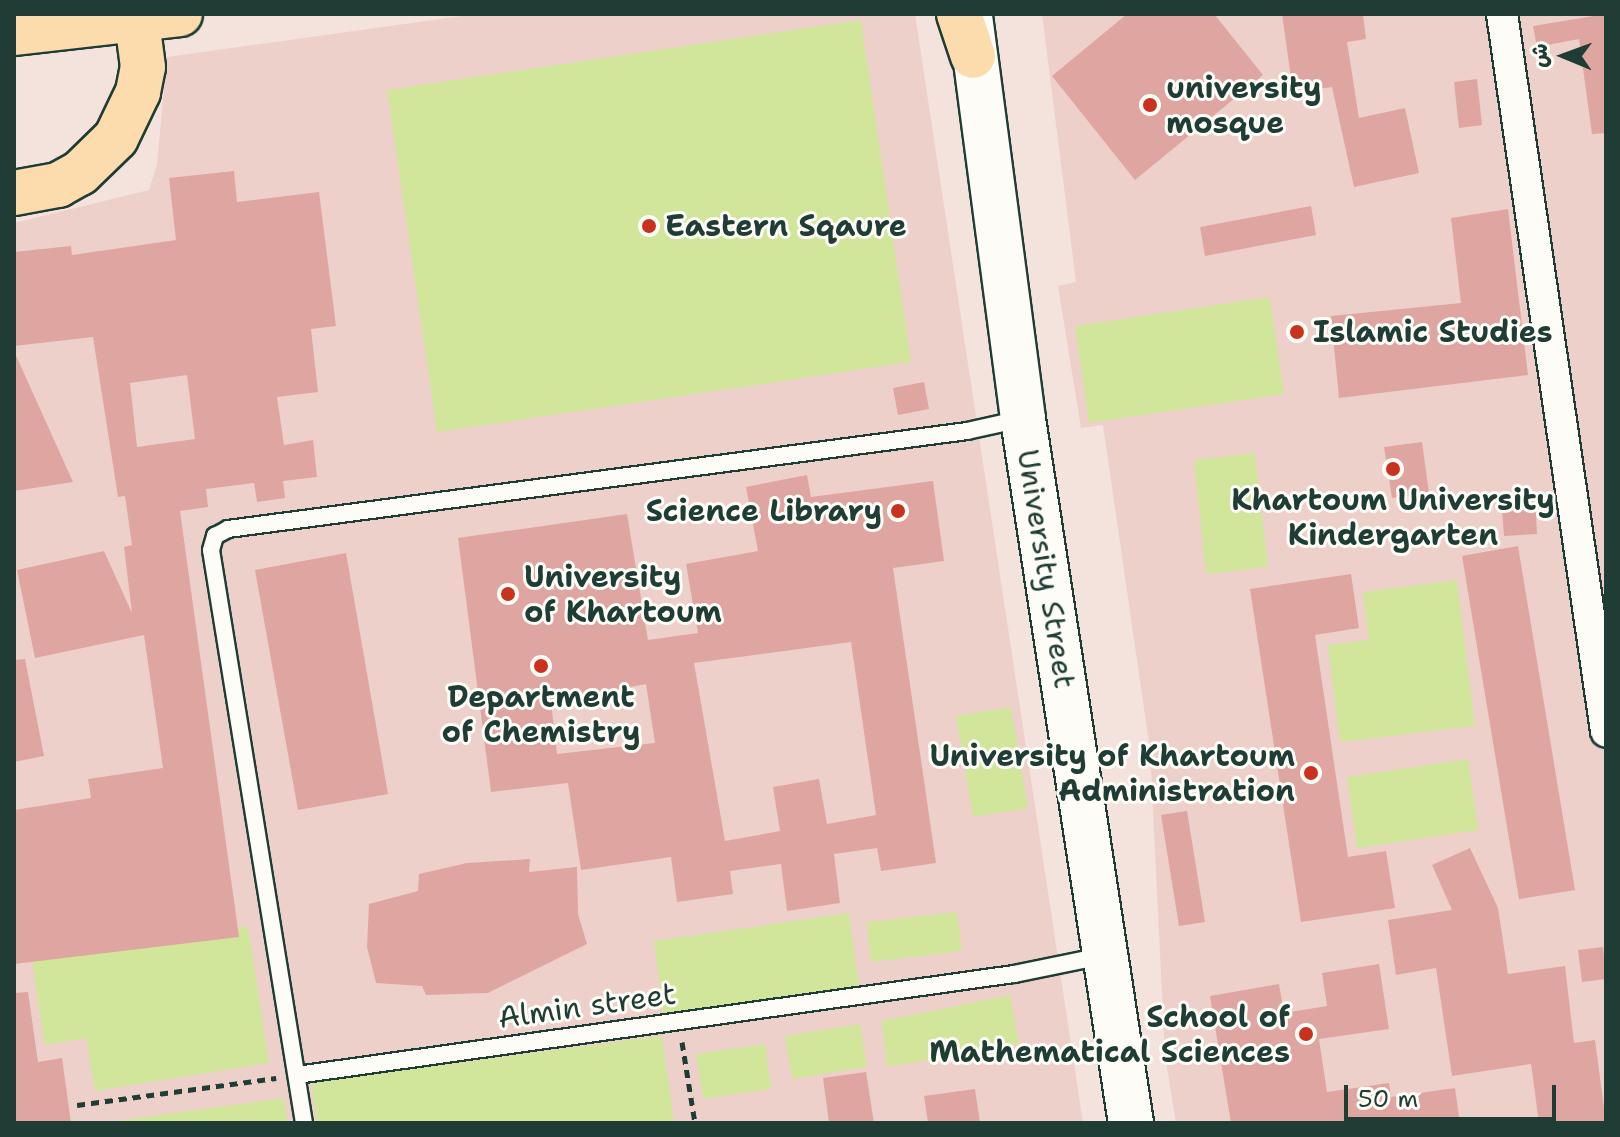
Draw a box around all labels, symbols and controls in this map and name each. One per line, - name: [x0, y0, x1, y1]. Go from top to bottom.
- north arrow: [1524, 16, 1604, 96]
- text: ش: [1525, 43, 1554, 68]
- place label: university mosque: [1166, 70, 1322, 140]
- marker: university mosque: [1141, 96, 1159, 114]
- place label: Eastern Sqaure: [665, 208, 907, 244]
- marker: Eastern Sqaure: [640, 217, 658, 235]
- place label: Islamic Studies: [1313, 314, 1553, 350]
- marker: Islamic Studies: [1288, 323, 1306, 341]
- street label: University Street: [1009, 447, 1083, 691]
- marker: Khartoum University Kindergarten: [1384, 460, 1402, 478]
- place label: Khartoum University Kindergarten: [1231, 482, 1555, 552]
- place label: Science Library: [646, 493, 882, 529]
- marker: Science Library: [889, 502, 907, 520]
- place label: University of Khartoum: [524, 559, 722, 630]
- marker: University of Khartoum: [499, 585, 517, 603]
- marker: Department of Chemistry: [532, 657, 550, 675]
- place label: Department of Chemistry: [442, 679, 640, 750]
- place label: University of Khartoum Administration: [929, 738, 1295, 808]
- marker: University of Khartoum Administration: [1302, 764, 1320, 782]
- street label: Almin street: [496, 976, 678, 1036]
- place label: School of Mathematical Sciences: [929, 999, 1290, 1070]
- marker: School of Mathematical Sciences: [1297, 1025, 1315, 1043]
- scale bar: [1348, 1069, 1560, 1119]
- text: 50 m: [1358, 1083, 1418, 1115]

